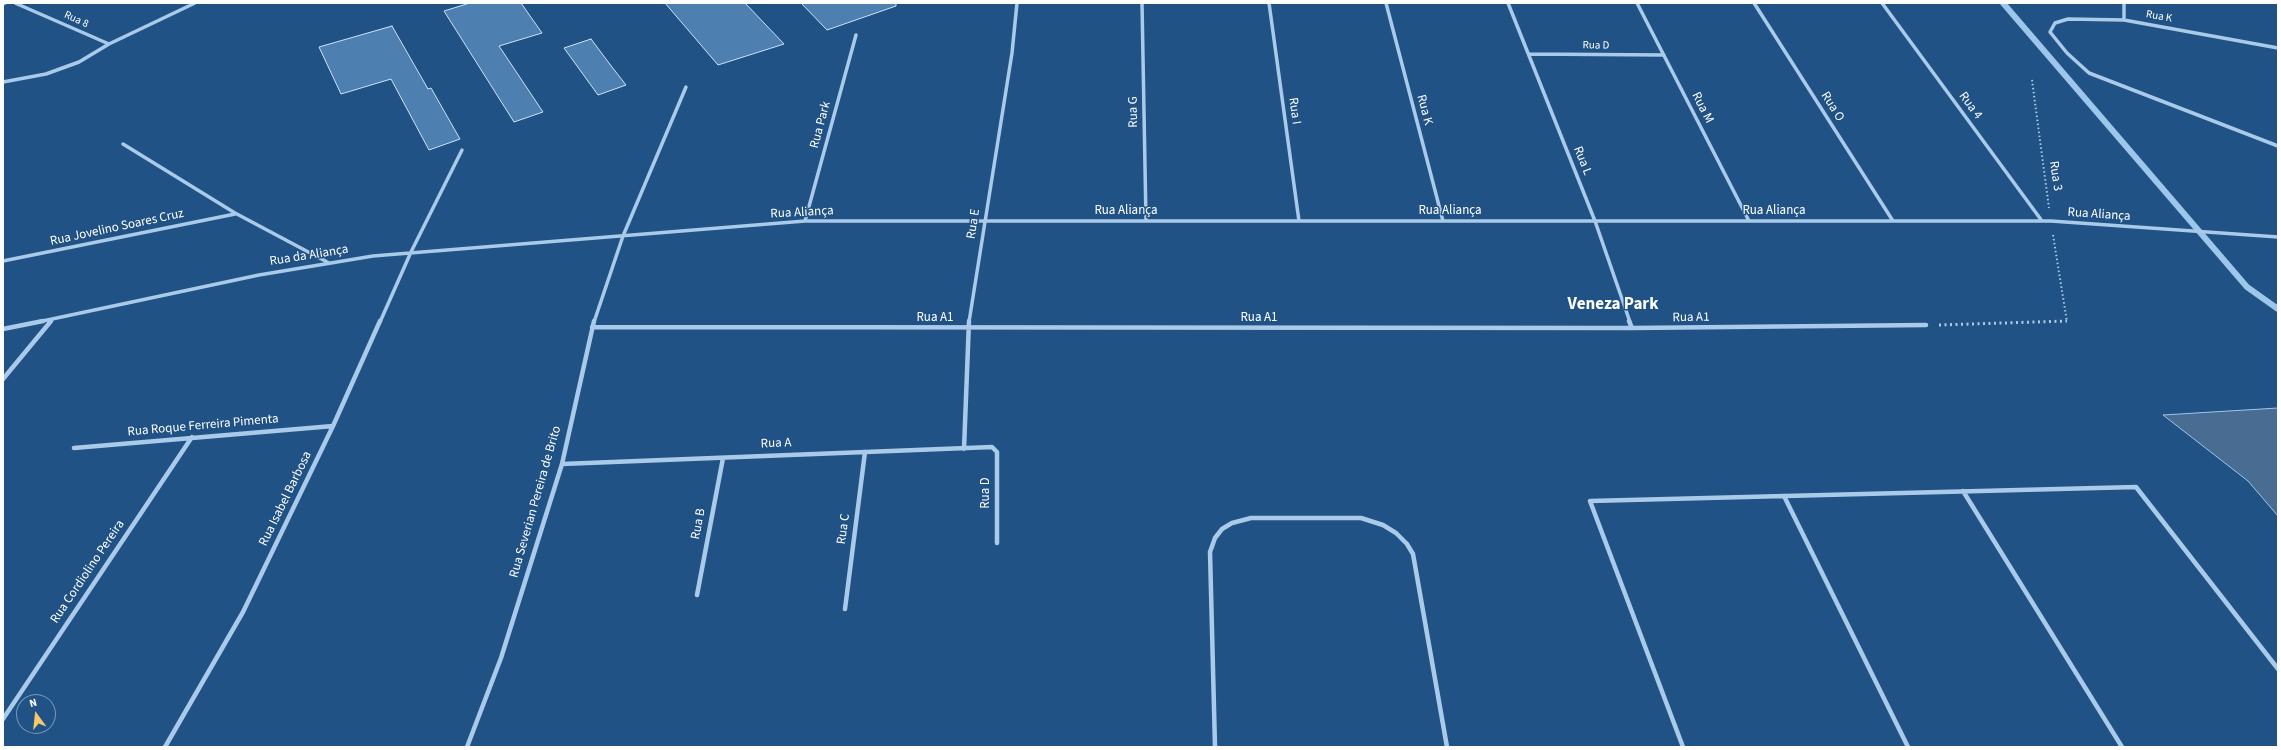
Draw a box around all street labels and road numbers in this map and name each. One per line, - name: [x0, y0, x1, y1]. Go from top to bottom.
- street label: Rua K: [2145, 8, 2173, 26]
- street label: Rua 8: [62, 9, 90, 31]
- street label: Rua D: [1583, 39, 1609, 53]
- street label: Rua O: [1817, 89, 1847, 125]
- street label: Rua 4: [1955, 89, 1985, 123]
- street label: Rua M: [1688, 90, 1716, 126]
- street label: Rua K: [1412, 93, 1436, 127]
- street label: Rua G: [1126, 96, 1142, 128]
- street label: Rua I: [1284, 97, 1304, 125]
- street label: Rua Park: [807, 100, 835, 150]
- street label: Rua L: [1569, 144, 1595, 178]
- street label: Rua 3: [2045, 160, 2065, 192]
- street label: Rua Aliança: [1094, 203, 1158, 219]
- street label: Rua Aliança: [1418, 203, 1482, 219]
- street label: Rua Aliança: [1742, 203, 1806, 219]
- street label: Rua Aliança: [770, 204, 834, 222]
- street label: Rua Aliança: [2067, 205, 2131, 225]
- street label: Rua Jovelino Soares Cruz: [49, 206, 185, 250]
- street label: Rua E: [964, 208, 984, 240]
- street label: Rua da Aliança: [268, 242, 350, 270]
- street label: Rua A1: [916, 310, 954, 326]
- street label: Rua A1: [1240, 310, 1278, 326]
- street label: Rua A1: [1672, 310, 1710, 326]
- street label: Rua Roque Ferreira Pimenta: [127, 412, 279, 440]
- street label: Rua Severian Pereira de Brito: [507, 424, 565, 580]
- street label: Rua A: [760, 436, 792, 452]
- street label: Rua Isabel Barbosa: [256, 449, 316, 549]
- street label: Rua D: [978, 477, 994, 509]
- street label: Rua B: [688, 507, 710, 541]
- street label: Rua C: [834, 513, 854, 545]
- street label: Rua Cordiolino Pereira: [48, 517, 128, 627]

